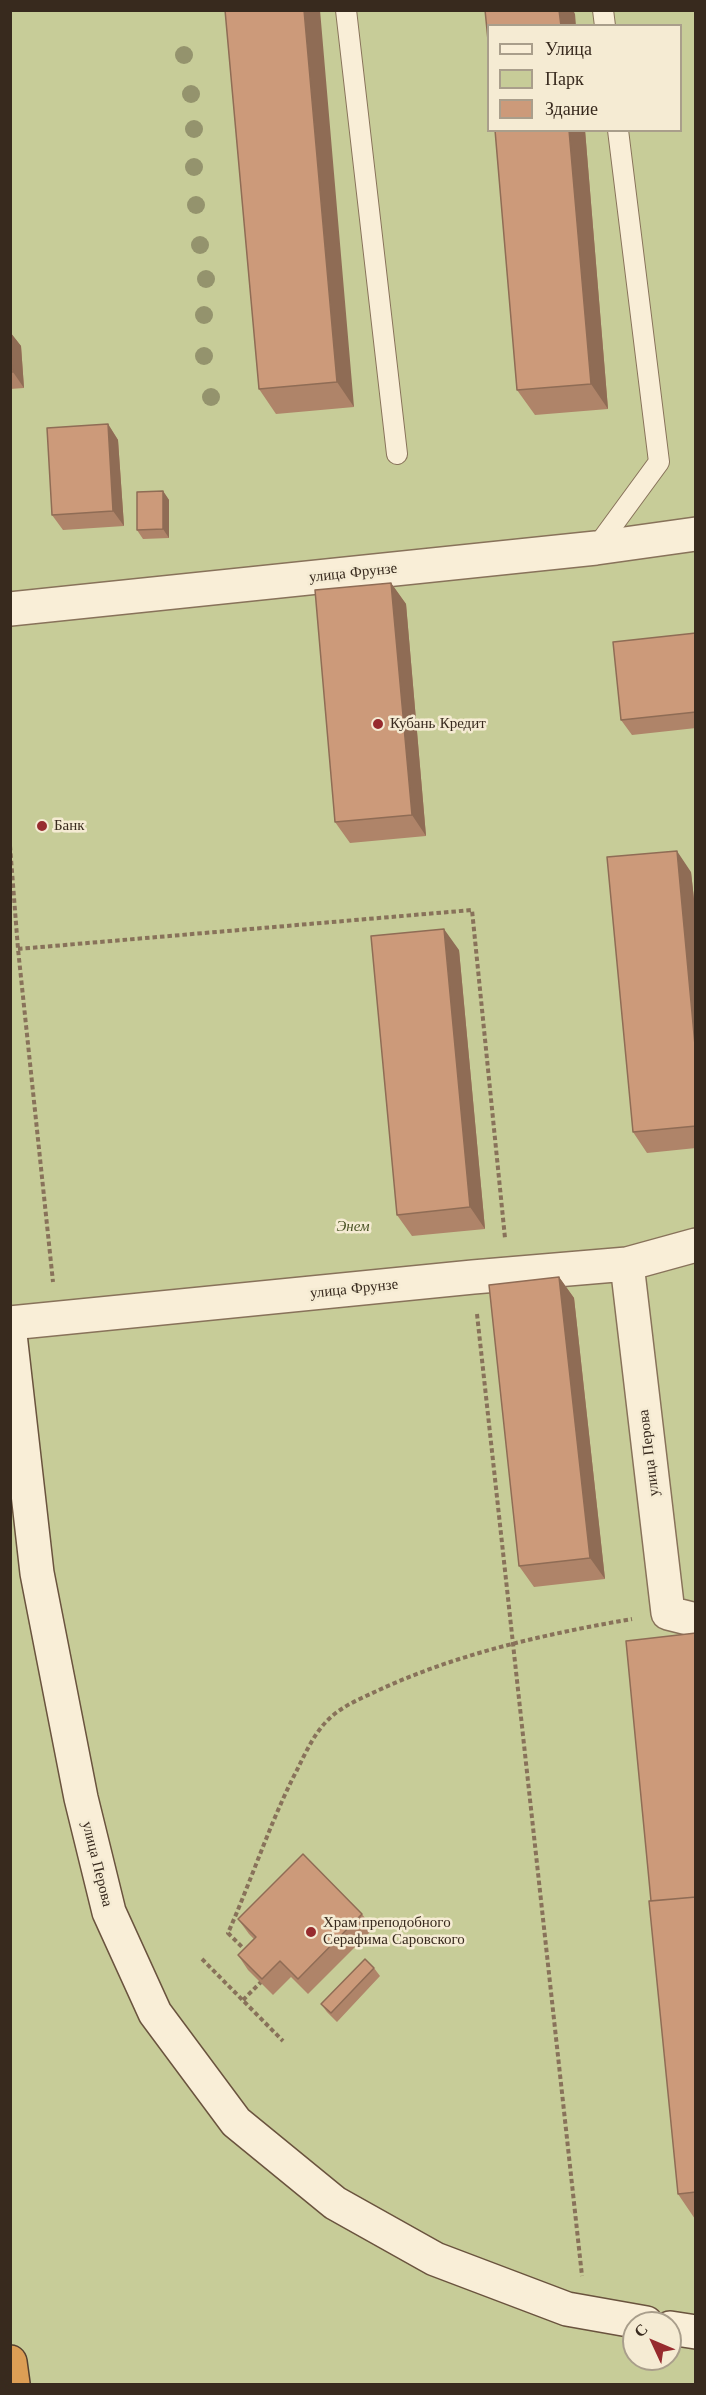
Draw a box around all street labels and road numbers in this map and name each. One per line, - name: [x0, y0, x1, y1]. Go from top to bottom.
- street label: улица Фрунзе: [308, 559, 398, 587]
- street label: улица Фрунзе: [309, 1275, 399, 1303]
- street label: улица Перова: [635, 1409, 663, 1497]
- street label: улица Перова: [78, 1819, 116, 1909]

